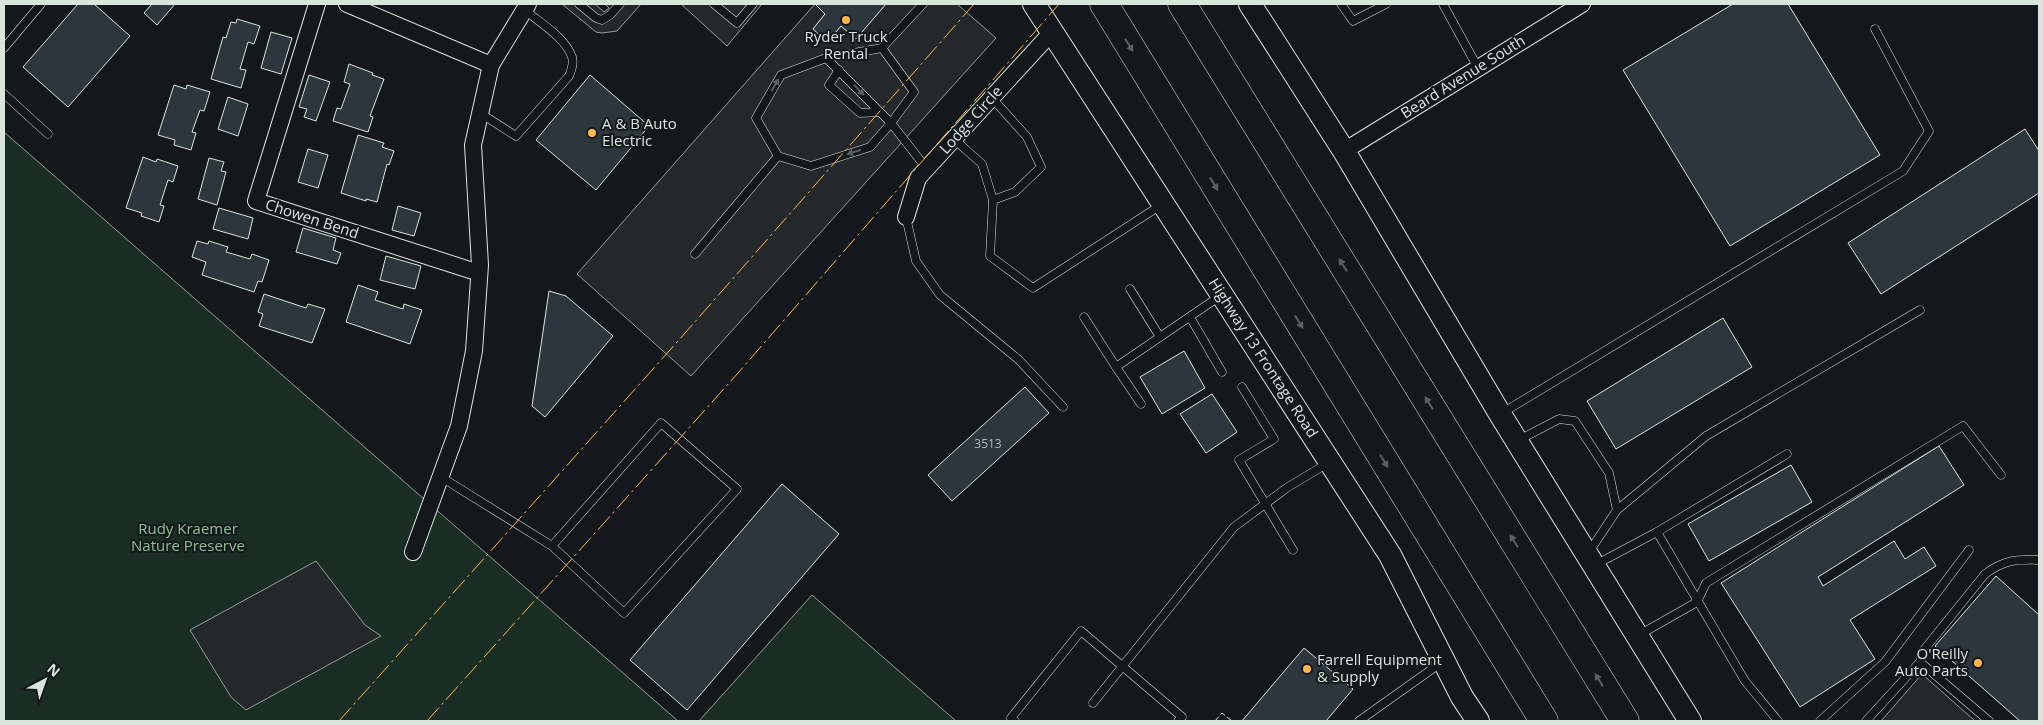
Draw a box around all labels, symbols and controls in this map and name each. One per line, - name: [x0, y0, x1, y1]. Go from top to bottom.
- marker: Ryder Truck Rental: [840, 14, 852, 26]
- place label: Ryder Truck Rental: [804, 26, 888, 63]
- street label: Beard Avenue South: [1397, 30, 1528, 122]
- one-way arrow: [1125, 39, 1134, 52]
- one-way arrow: [771, 78, 780, 91]
- street label: Lodge Circle: [934, 81, 1006, 158]
- one-way arrow: [853, 84, 865, 96]
- place label: A & B Auto Electric: [602, 113, 677, 150]
- marker: A & B Auto Electric: [586, 127, 598, 139]
- one-way arrow: [846, 148, 861, 156]
- one-way arrow: [1210, 177, 1219, 190]
- street label: Chowen Bend: [263, 194, 362, 243]
- one-way arrow: [1339, 258, 1348, 271]
- street label: Highway 13 Frontage Road: [1205, 274, 1323, 441]
- one-way arrow: [1295, 316, 1304, 329]
- one-way arrow: [1424, 397, 1433, 410]
- house number: 3513: [974, 435, 1002, 452]
- one-way arrow: [1380, 454, 1389, 467]
- park label: Rudy Kraemer Nature Preserve: [131, 518, 245, 555]
- one-way arrow: [1509, 535, 1519, 548]
- place label: O'Reilly Auto Parts: [1895, 643, 1968, 680]
- place label: Farrell Equipment & Supply: [1317, 649, 1442, 686]
- north arrow: [20, 655, 70, 705]
- marker: O'Reilly Auto Parts: [1972, 657, 1984, 669]
- text: N: [43, 659, 64, 681]
- marker: Farrell Equipment & Supply: [1301, 663, 1313, 675]
- one-way arrow: [1595, 673, 1604, 686]

